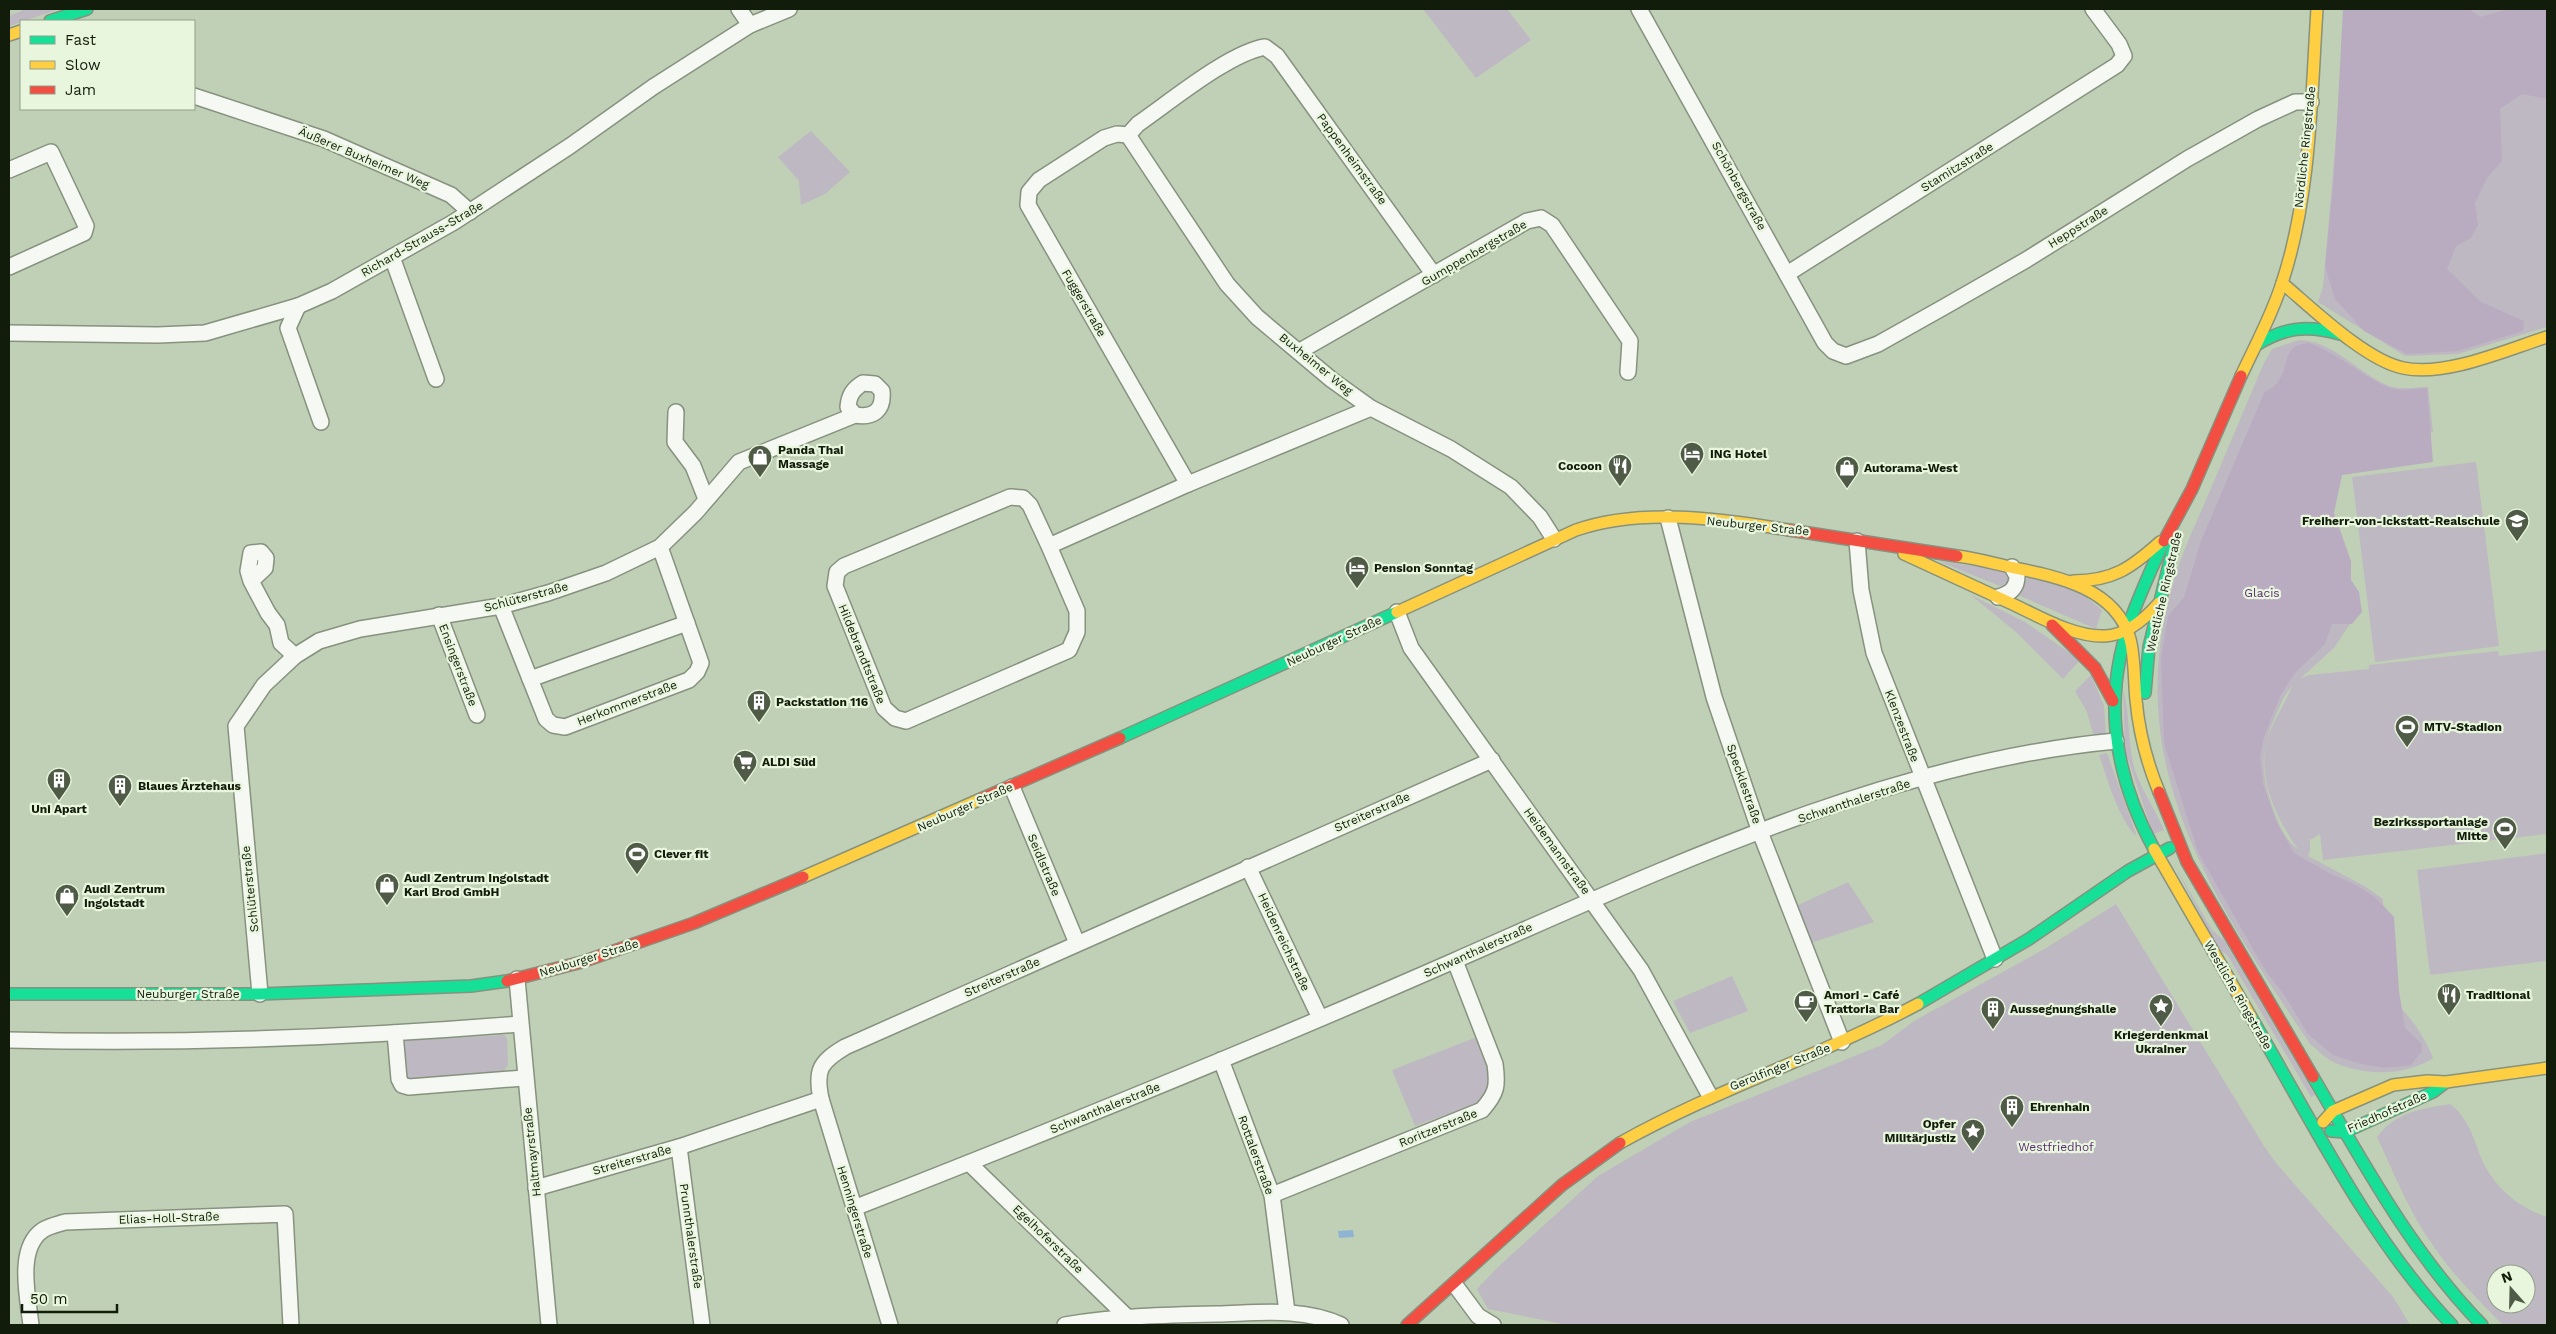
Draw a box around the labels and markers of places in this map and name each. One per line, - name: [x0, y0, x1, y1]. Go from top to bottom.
- hotel icon: ING Hotel: [1679, 441, 1705, 475]
- place label: Panda Thai Massage: [778, 443, 844, 471]
- shop icon: Panda Thai Massage: [747, 444, 773, 478]
- place label: ING Hotel: [1710, 447, 1767, 461]
- restaurant icon: Cocoon: [1607, 453, 1633, 487]
- shop icon: Autorama-West: [1834, 455, 1860, 489]
- place label: Cocoon: [1558, 459, 1602, 473]
- place label: Autorama-West: [1864, 461, 1958, 475]
- school or university icon: Freiherr-von-Ickstatt-Realschule: [2504, 508, 2530, 542]
- place label: Freiherr-von-Ickstatt-Realschule: [2302, 514, 2500, 528]
- hotel icon: Pension Sonntag: [1344, 555, 1370, 589]
- place label: Pension Sonntag: [1374, 561, 1473, 575]
- building icon: Packstation 116: [746, 689, 772, 723]
- place label: Packstation 116: [776, 695, 868, 709]
- sports icon: MTV-Stadion: [2394, 714, 2420, 748]
- place label: MTV-Stadion: [2424, 720, 2502, 734]
- supermarket icon: ALDI Süd: [732, 749, 758, 783]
- place label: ALDI Süd: [762, 755, 816, 769]
- building icon: Uni Apart: [46, 767, 72, 801]
- building icon: Blaues Ärztehaus: [107, 773, 133, 807]
- place label: Blaues Ärztehaus: [138, 779, 242, 793]
- place label: Uni Apart: [31, 802, 87, 816]
- place label: Bezirkssportanlage Mitte: [2374, 815, 2488, 843]
- sports icon: Bezirkssportanlage Mitte: [2492, 816, 2518, 850]
- sports icon: Clever fit: [624, 841, 650, 875]
- place label: Clever fit: [654, 847, 709, 861]
- place label: Audi Zentrum Ingolstadt Karl Brod GmbH: [404, 871, 550, 899]
- shop icon: Audi Zentrum Ingolstadt Karl Brod GmbH: [374, 872, 400, 906]
- place label: Audi Zentrum Ingolstadt: [84, 882, 165, 910]
- shop icon: Audi Zentrum Ingolstadt: [54, 883, 80, 917]
- restaurant icon: Traditional: [2436, 982, 2462, 1016]
- place label: Amori - Café Trattoria Bar: [1824, 988, 1900, 1016]
- place label: Traditional: [2466, 988, 2530, 1002]
- cafe icon: Amori - Café Trattoria Bar: [1793, 989, 1819, 1023]
- place icon: Kriegerdenkmal Ukrainer: [2148, 993, 2174, 1027]
- building icon: Aussegnungshalle: [1980, 996, 2006, 1030]
- place label: Aussegnungshalle: [2010, 1002, 2117, 1016]
- place label: Kriegerdenkmal Ukrainer: [2114, 1028, 2208, 1056]
- building icon: Ehrenhain: [1999, 1094, 2025, 1128]
- place label: Ehrenhain: [2030, 1100, 2090, 1114]
- place label: Opfer Militärjustiz: [1884, 1117, 1957, 1145]
- place icon: Opfer Militärjustiz: [1960, 1118, 1986, 1152]

